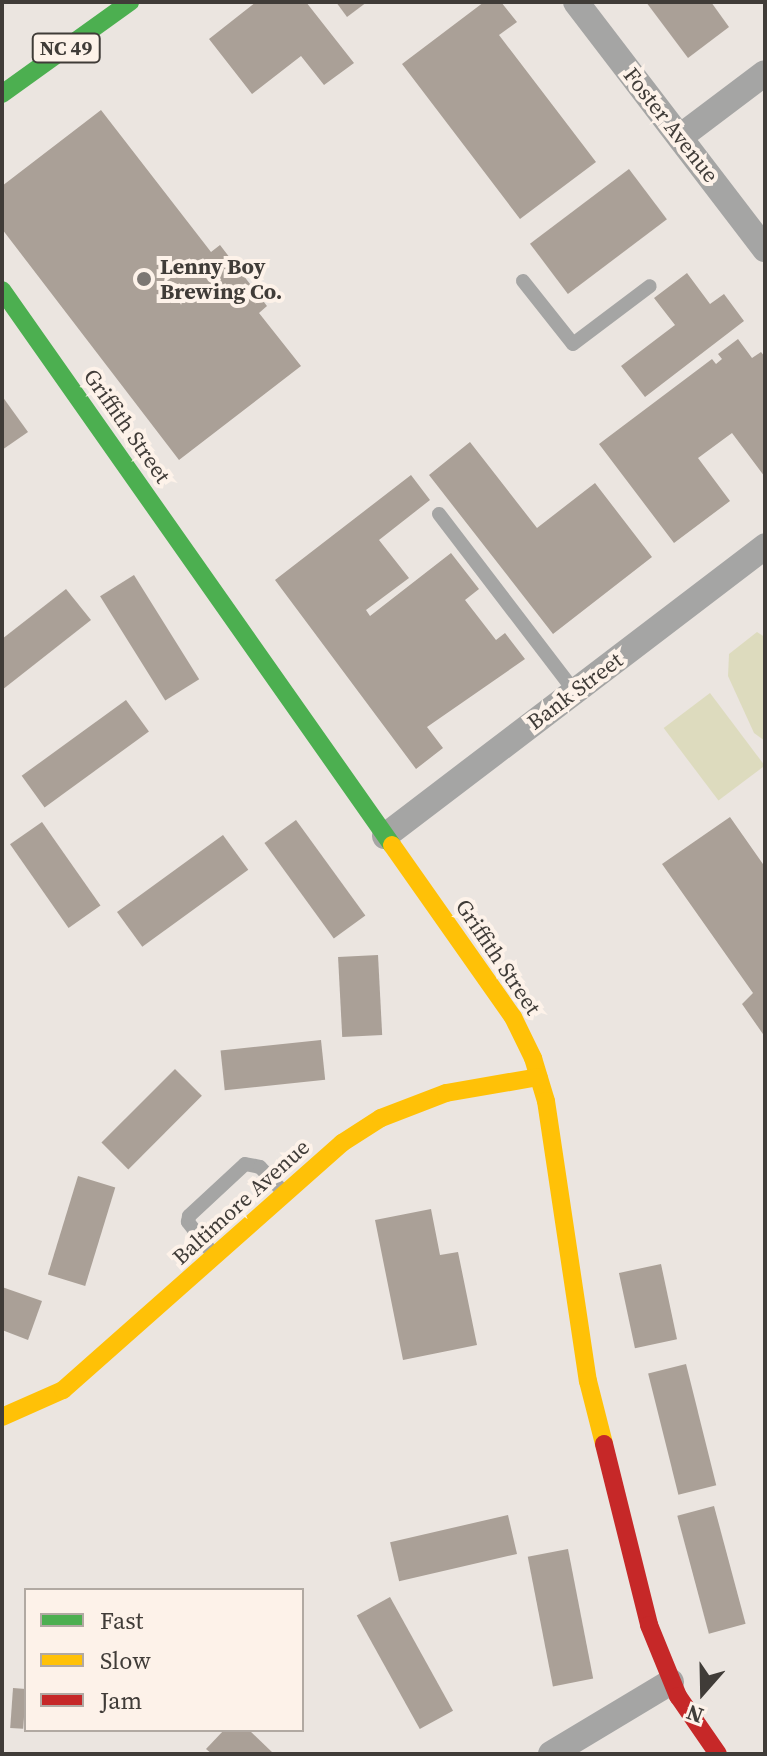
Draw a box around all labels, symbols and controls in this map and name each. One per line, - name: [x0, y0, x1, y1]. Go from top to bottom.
- road number: NC 49: [30, 32, 102, 64]
- street label: Foster Avenue: [618, 62, 724, 188]
- place label: Lenny Boy Brewing Co.: [160, 253, 282, 304]
- marker: Lenny Boy Brewing Co.: [135, 270, 153, 288]
- street label: Griffith Street: [78, 364, 176, 488]
- street label: Bank Street: [522, 647, 628, 735]
- street label: Griffith Street: [450, 894, 546, 1020]
- street label: Baltimore Avenue: [167, 1134, 315, 1270]
- legend: [24, 1588, 304, 1732]
- text: Fast: [100, 1604, 143, 1637]
- text: Slow: [100, 1644, 151, 1677]
- north arrow: [663, 1652, 743, 1732]
- text: Jam: [100, 1684, 142, 1717]
- text: N: [682, 1698, 707, 1731]

